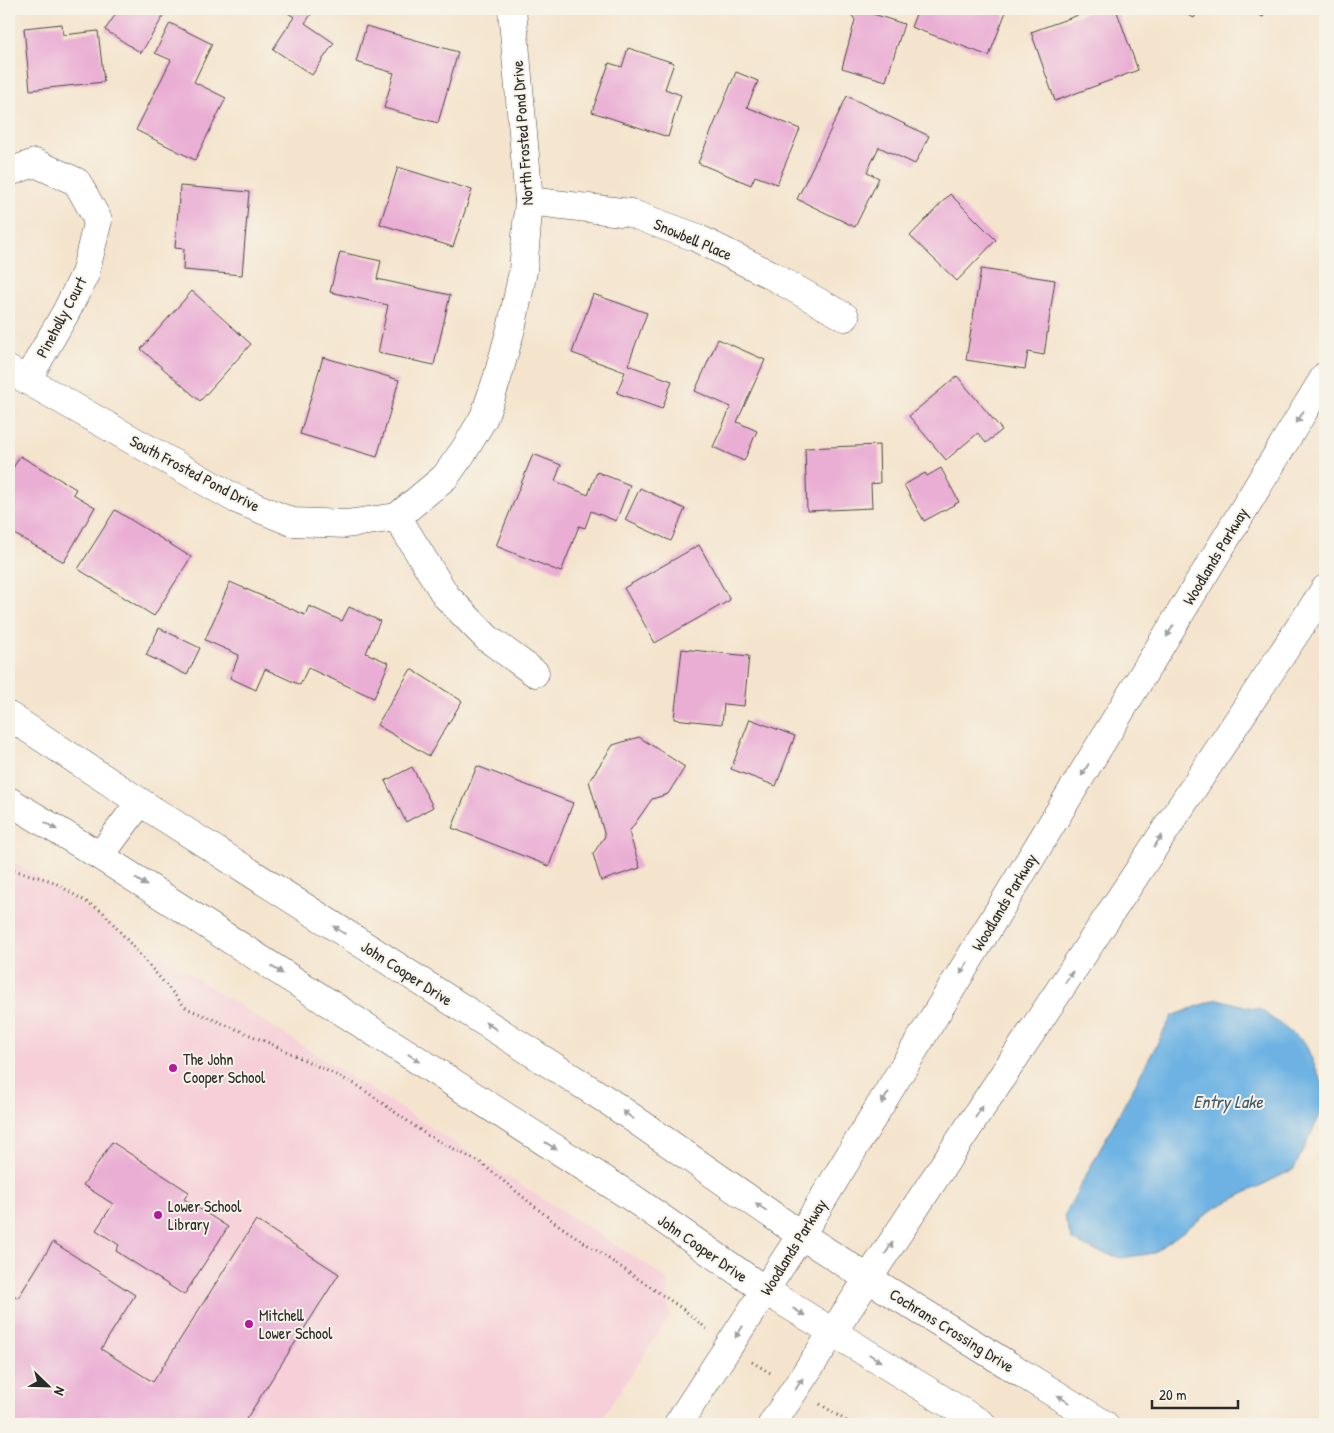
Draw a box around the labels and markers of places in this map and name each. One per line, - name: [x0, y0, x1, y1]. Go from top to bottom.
- place label: The John Cooper School: [183, 1048, 266, 1088]
- marker: The John Cooper School: [167, 1062, 179, 1074]
- place label: Lower School Library: [168, 1195, 242, 1235]
- marker: Lower School Library: [152, 1209, 164, 1221]
- place label: Mitchell Lower School: [259, 1304, 333, 1344]
- marker: Mitchell Lower School: [243, 1318, 255, 1330]

